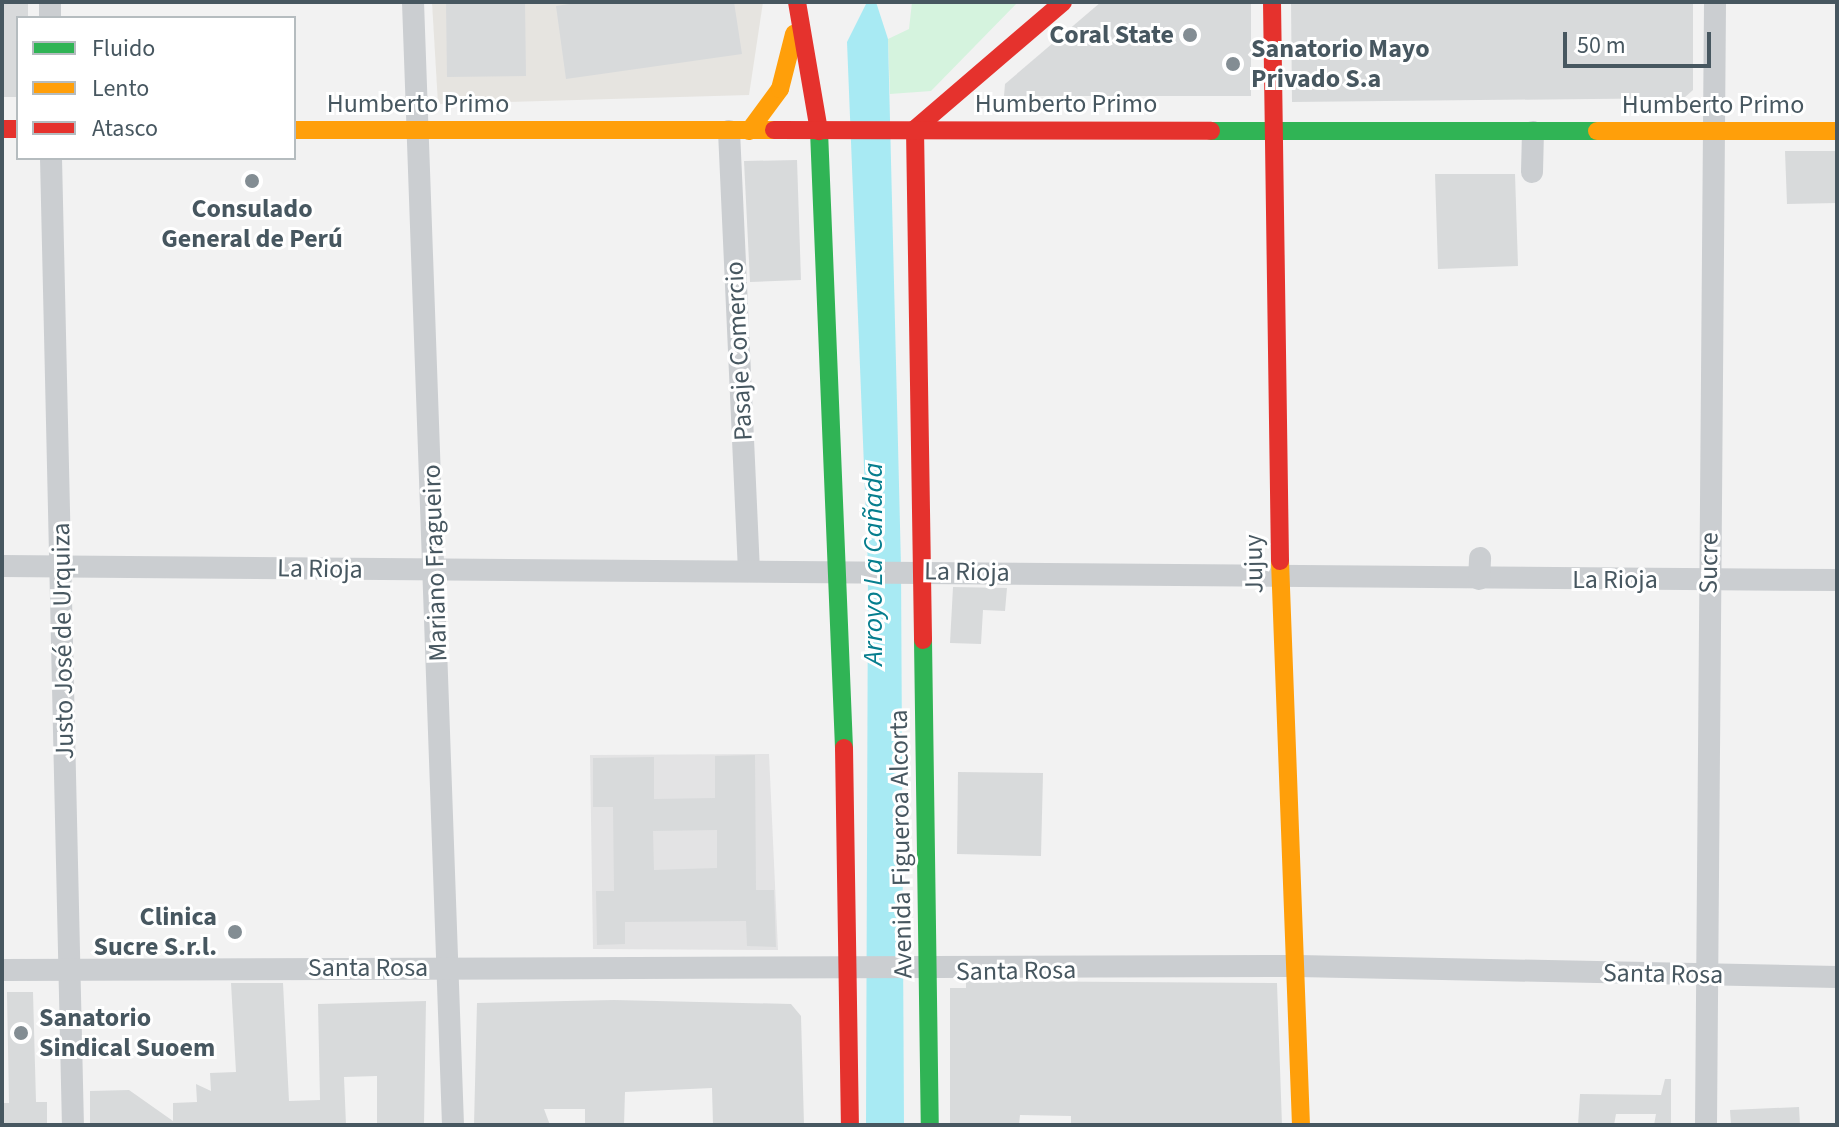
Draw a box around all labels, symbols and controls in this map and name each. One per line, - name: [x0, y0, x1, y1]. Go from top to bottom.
- legend: [16, 16, 296, 160]
- scale bar: [1567, 16, 1715, 66]
- place label: Coral State: [1049, 19, 1174, 51]
- marker: Coral State: [1181, 26, 1199, 44]
- text: 50 m: [1577, 28, 1626, 63]
- text: Fluido: [92, 31, 155, 66]
- place label: Sanatorio Mayo Privado S.a: [1251, 33, 1430, 94]
- marker: Sanatorio Mayo Privado S.a: [1222, 53, 1244, 75]
- text: Lento: [92, 71, 149, 106]
- street label: Humberto Primo: [327, 88, 509, 120]
- street label: Humberto Primo: [975, 88, 1157, 120]
- street label: Humberto Primo: [1622, 89, 1804, 121]
- text: Atasco: [92, 111, 158, 146]
- marker: Consulado General de Perú: [243, 172, 261, 190]
- place label: Consulado General de Perú: [161, 193, 343, 254]
- street label: Pasaje Comercio: [719, 260, 759, 442]
- water label: Arroyo La Cañada: [856, 463, 890, 665]
- street label: Mariano Fragueiro: [416, 464, 454, 662]
- street label: Justo José de Urquiza: [45, 522, 81, 760]
- street label: Sucre: [1693, 532, 1725, 594]
- street label: Jujuy: [1238, 534, 1270, 594]
- street label: La Rioja: [277, 553, 363, 585]
- street label: La Rioja: [924, 556, 1010, 588]
- street label: La Rioja: [1572, 564, 1658, 596]
- street label: Avenida Figueroa Alcorta: [883, 709, 919, 979]
- place label: Clinica Sucre S.r.l.: [94, 901, 217, 962]
- marker: Clinica Sucre S.r.l.: [224, 921, 246, 943]
- street label: Santa Rosa: [308, 952, 428, 984]
- street label: Santa Rosa: [956, 954, 1076, 988]
- street label: Santa Rosa: [1603, 957, 1723, 991]
- place label: Sanatorio Sindical Suoem: [39, 1002, 215, 1064]
- marker: Sanatorio Sindical Suoem: [10, 1022, 32, 1044]

